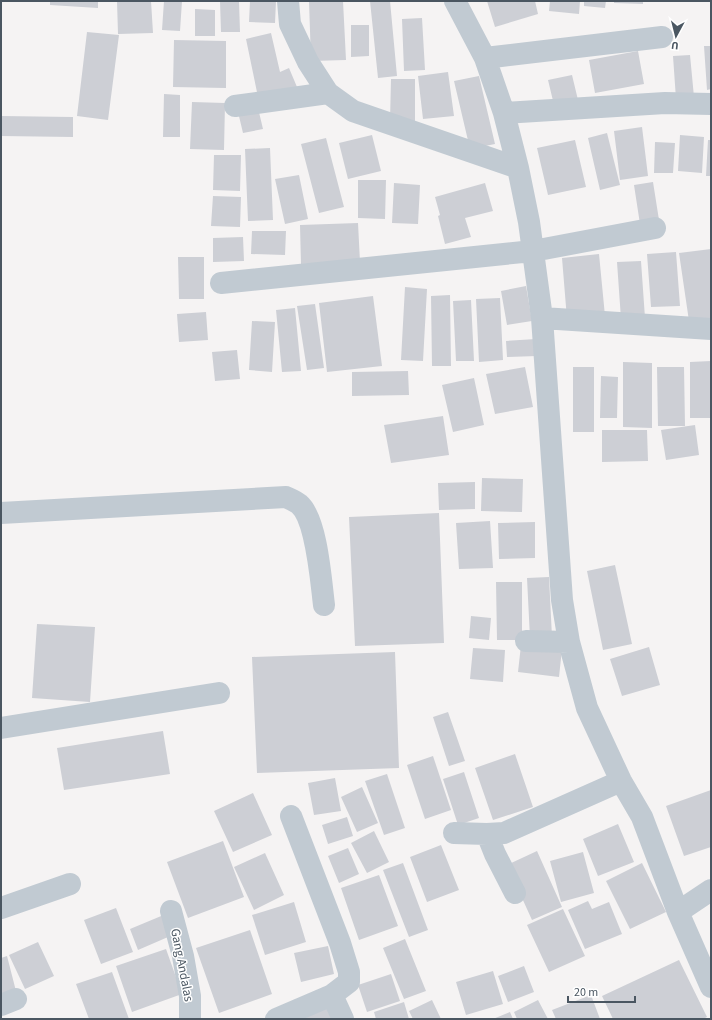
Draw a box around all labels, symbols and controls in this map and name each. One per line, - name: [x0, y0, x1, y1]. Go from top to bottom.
- north arrow: [656, 16, 696, 56]
- text: U: [670, 38, 679, 53]
- street label: Gang Andalas: [166, 927, 198, 1004]
- scale bar: [568, 978, 635, 1004]
- text: 20 m: [574, 984, 598, 1001]

